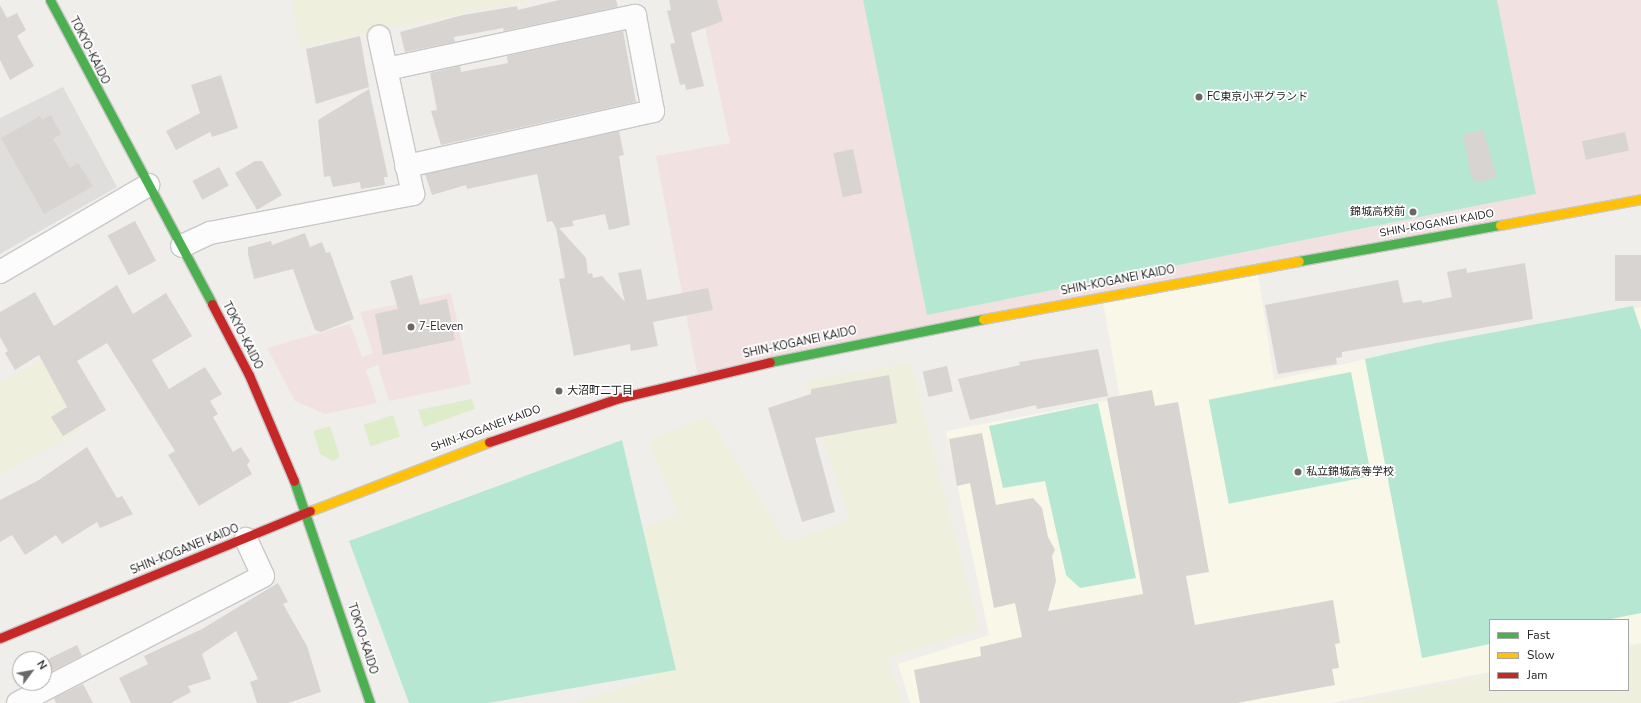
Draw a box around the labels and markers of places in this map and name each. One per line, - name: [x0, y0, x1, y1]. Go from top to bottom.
- place label: FC東京小平グランド: [1207, 90, 1308, 104]
- marker: FC東京小平グランド: [1194, 92, 1204, 102]
- place label: 錦城高校前: [1350, 205, 1405, 219]
- marker: 錦城高校前: [1408, 207, 1418, 217]
- place label: 7-Eleven: [419, 320, 463, 334]
- marker: 7-Eleven: [406, 322, 416, 332]
- place label: 大沼町二丁目: [567, 384, 633, 398]
- marker: 大沼町二丁目: [554, 386, 564, 396]
- place label: 私立錦城高等学校: [1306, 465, 1394, 479]
- marker: 私立錦城高等学校: [1293, 467, 1303, 477]

